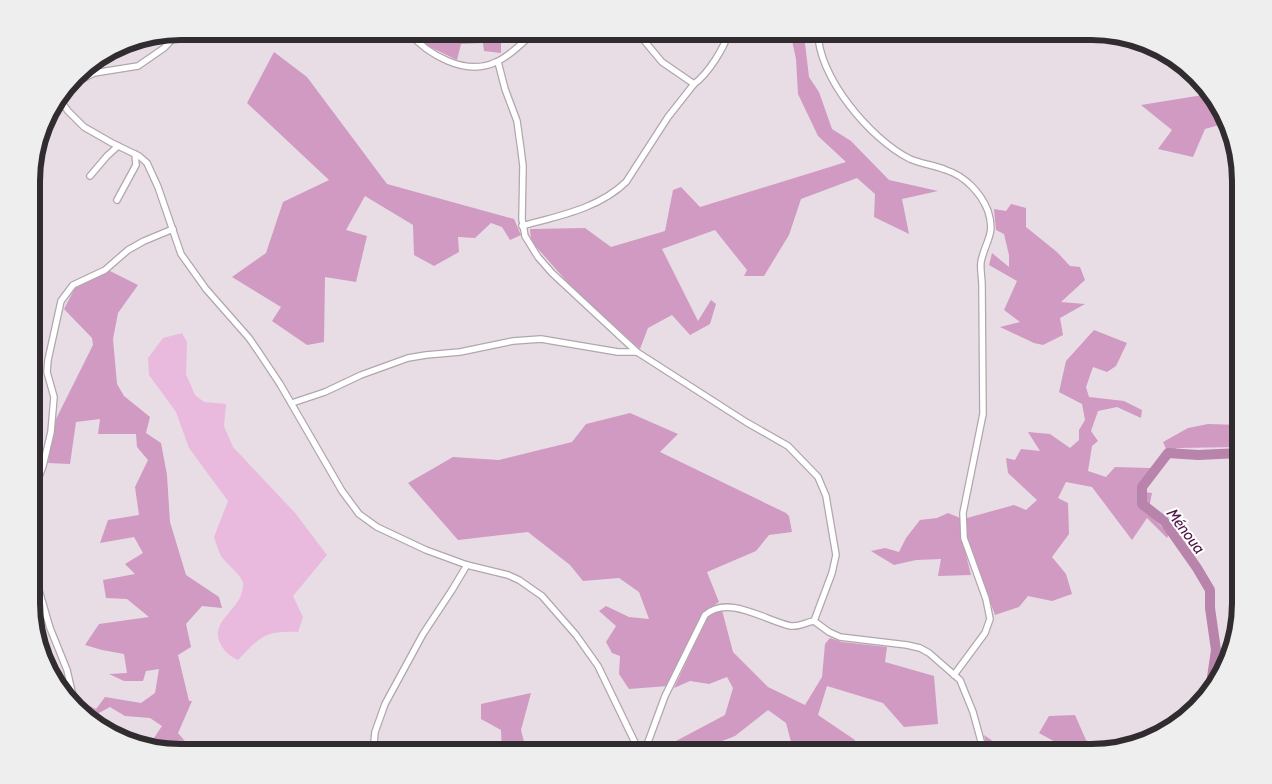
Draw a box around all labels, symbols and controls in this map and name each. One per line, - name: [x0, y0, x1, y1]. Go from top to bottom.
- water label: Ménoua: [1162, 504, 1209, 558]

